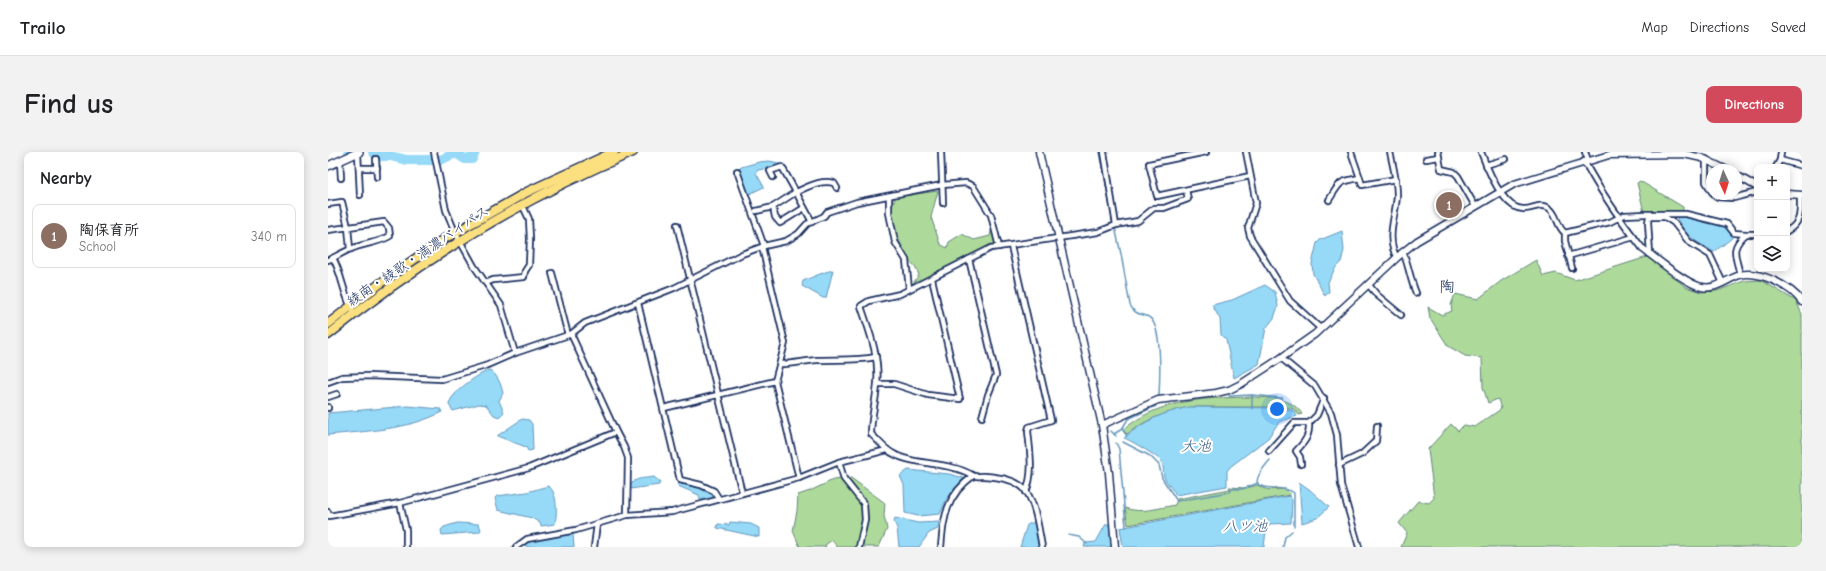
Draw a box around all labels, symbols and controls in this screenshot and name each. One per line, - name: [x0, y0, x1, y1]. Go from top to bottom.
- text: Trailo: [20, 17, 66, 39]
- text: Map: [1641, 19, 1668, 36]
- text: Directions: [1690, 19, 1749, 36]
- text: Saved: [1771, 19, 1806, 36]
- button: Directions: [1706, 86, 1802, 123]
- text: Find us: [24, 88, 113, 120]
- north arrow: [1706, 164, 1742, 200]
- map controls: [1754, 164, 1790, 272]
- button: +: [1754, 164, 1790, 200]
- text: Nearby: [40, 169, 91, 188]
- pin: 1: [1436, 190, 1462, 220]
- button: −: [1754, 200, 1790, 236]
- street label: 綾南・綾歌・満濃バイパス: [344, 202, 492, 310]
- text: 陶保育所: [79, 221, 139, 239]
- text: 1: [51, 229, 57, 244]
- text: 340 m: [251, 229, 287, 244]
- button: layers: [1754, 236, 1790, 272]
- text: School: [79, 239, 116, 254]
- district label: 陶: [1439, 278, 1455, 296]
- your location: [1267, 399, 1287, 419]
- water label: 大池: [1181, 437, 1212, 455]
- water label: 八ツ池: [1222, 517, 1268, 535]

